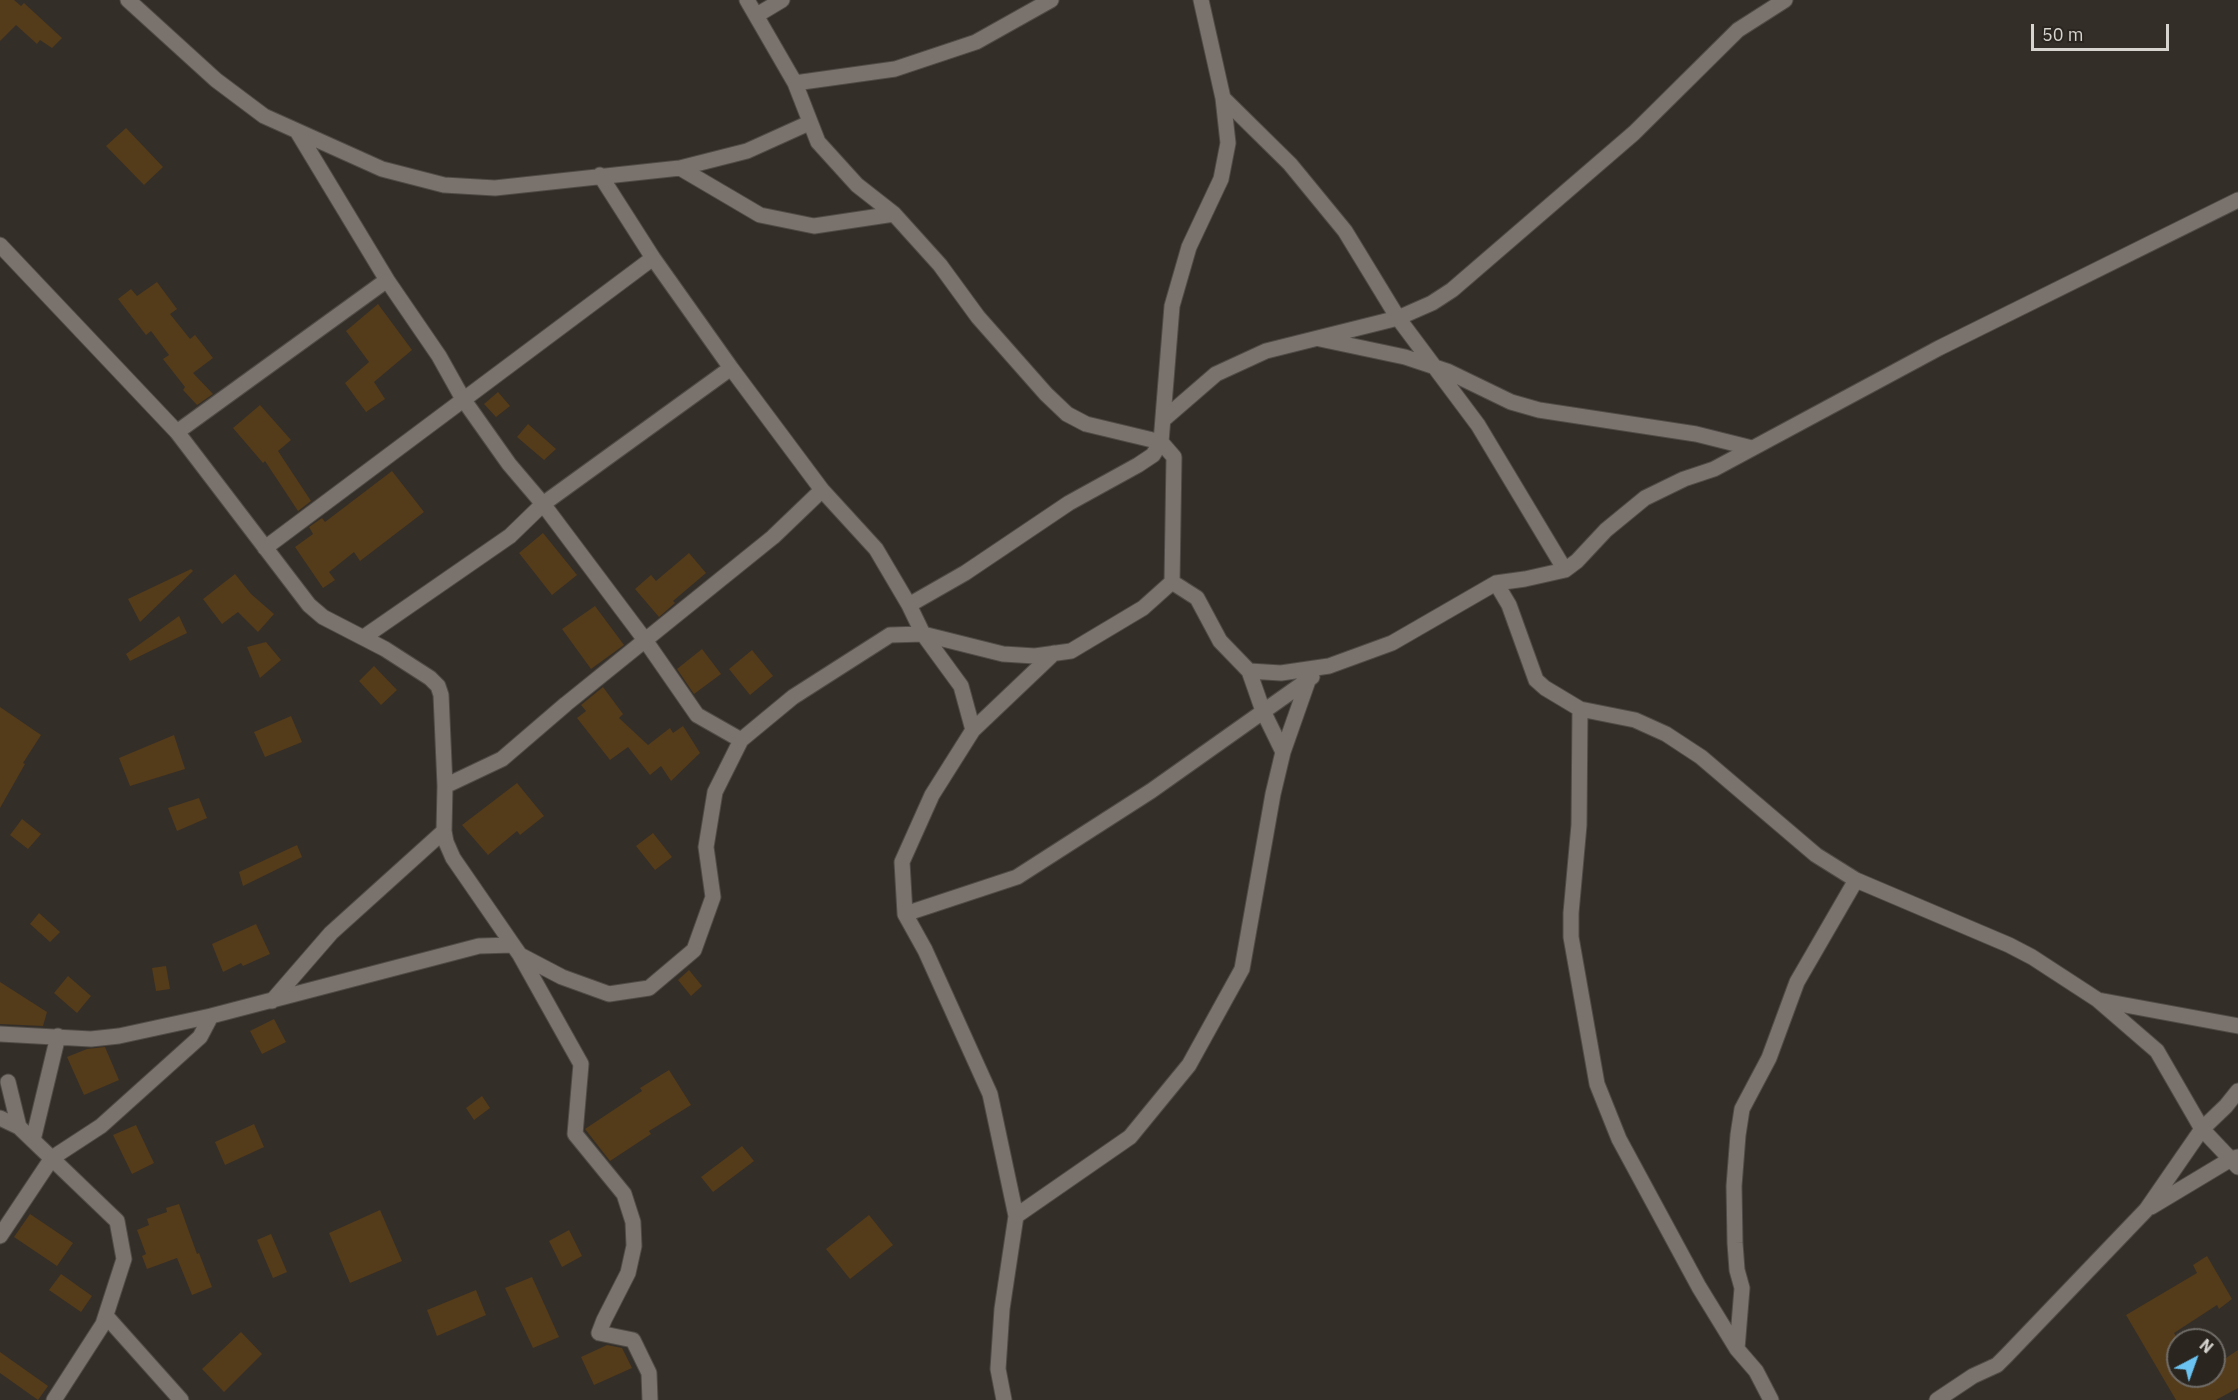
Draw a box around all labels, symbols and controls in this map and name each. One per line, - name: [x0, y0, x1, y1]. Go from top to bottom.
- scale bar: [2034, 12, 2172, 50]
- text: 50 m: [2042, 23, 2084, 46]
- north arrow: [2166, 1328, 2226, 1388]
- text: N: [2196, 1335, 2217, 1357]

